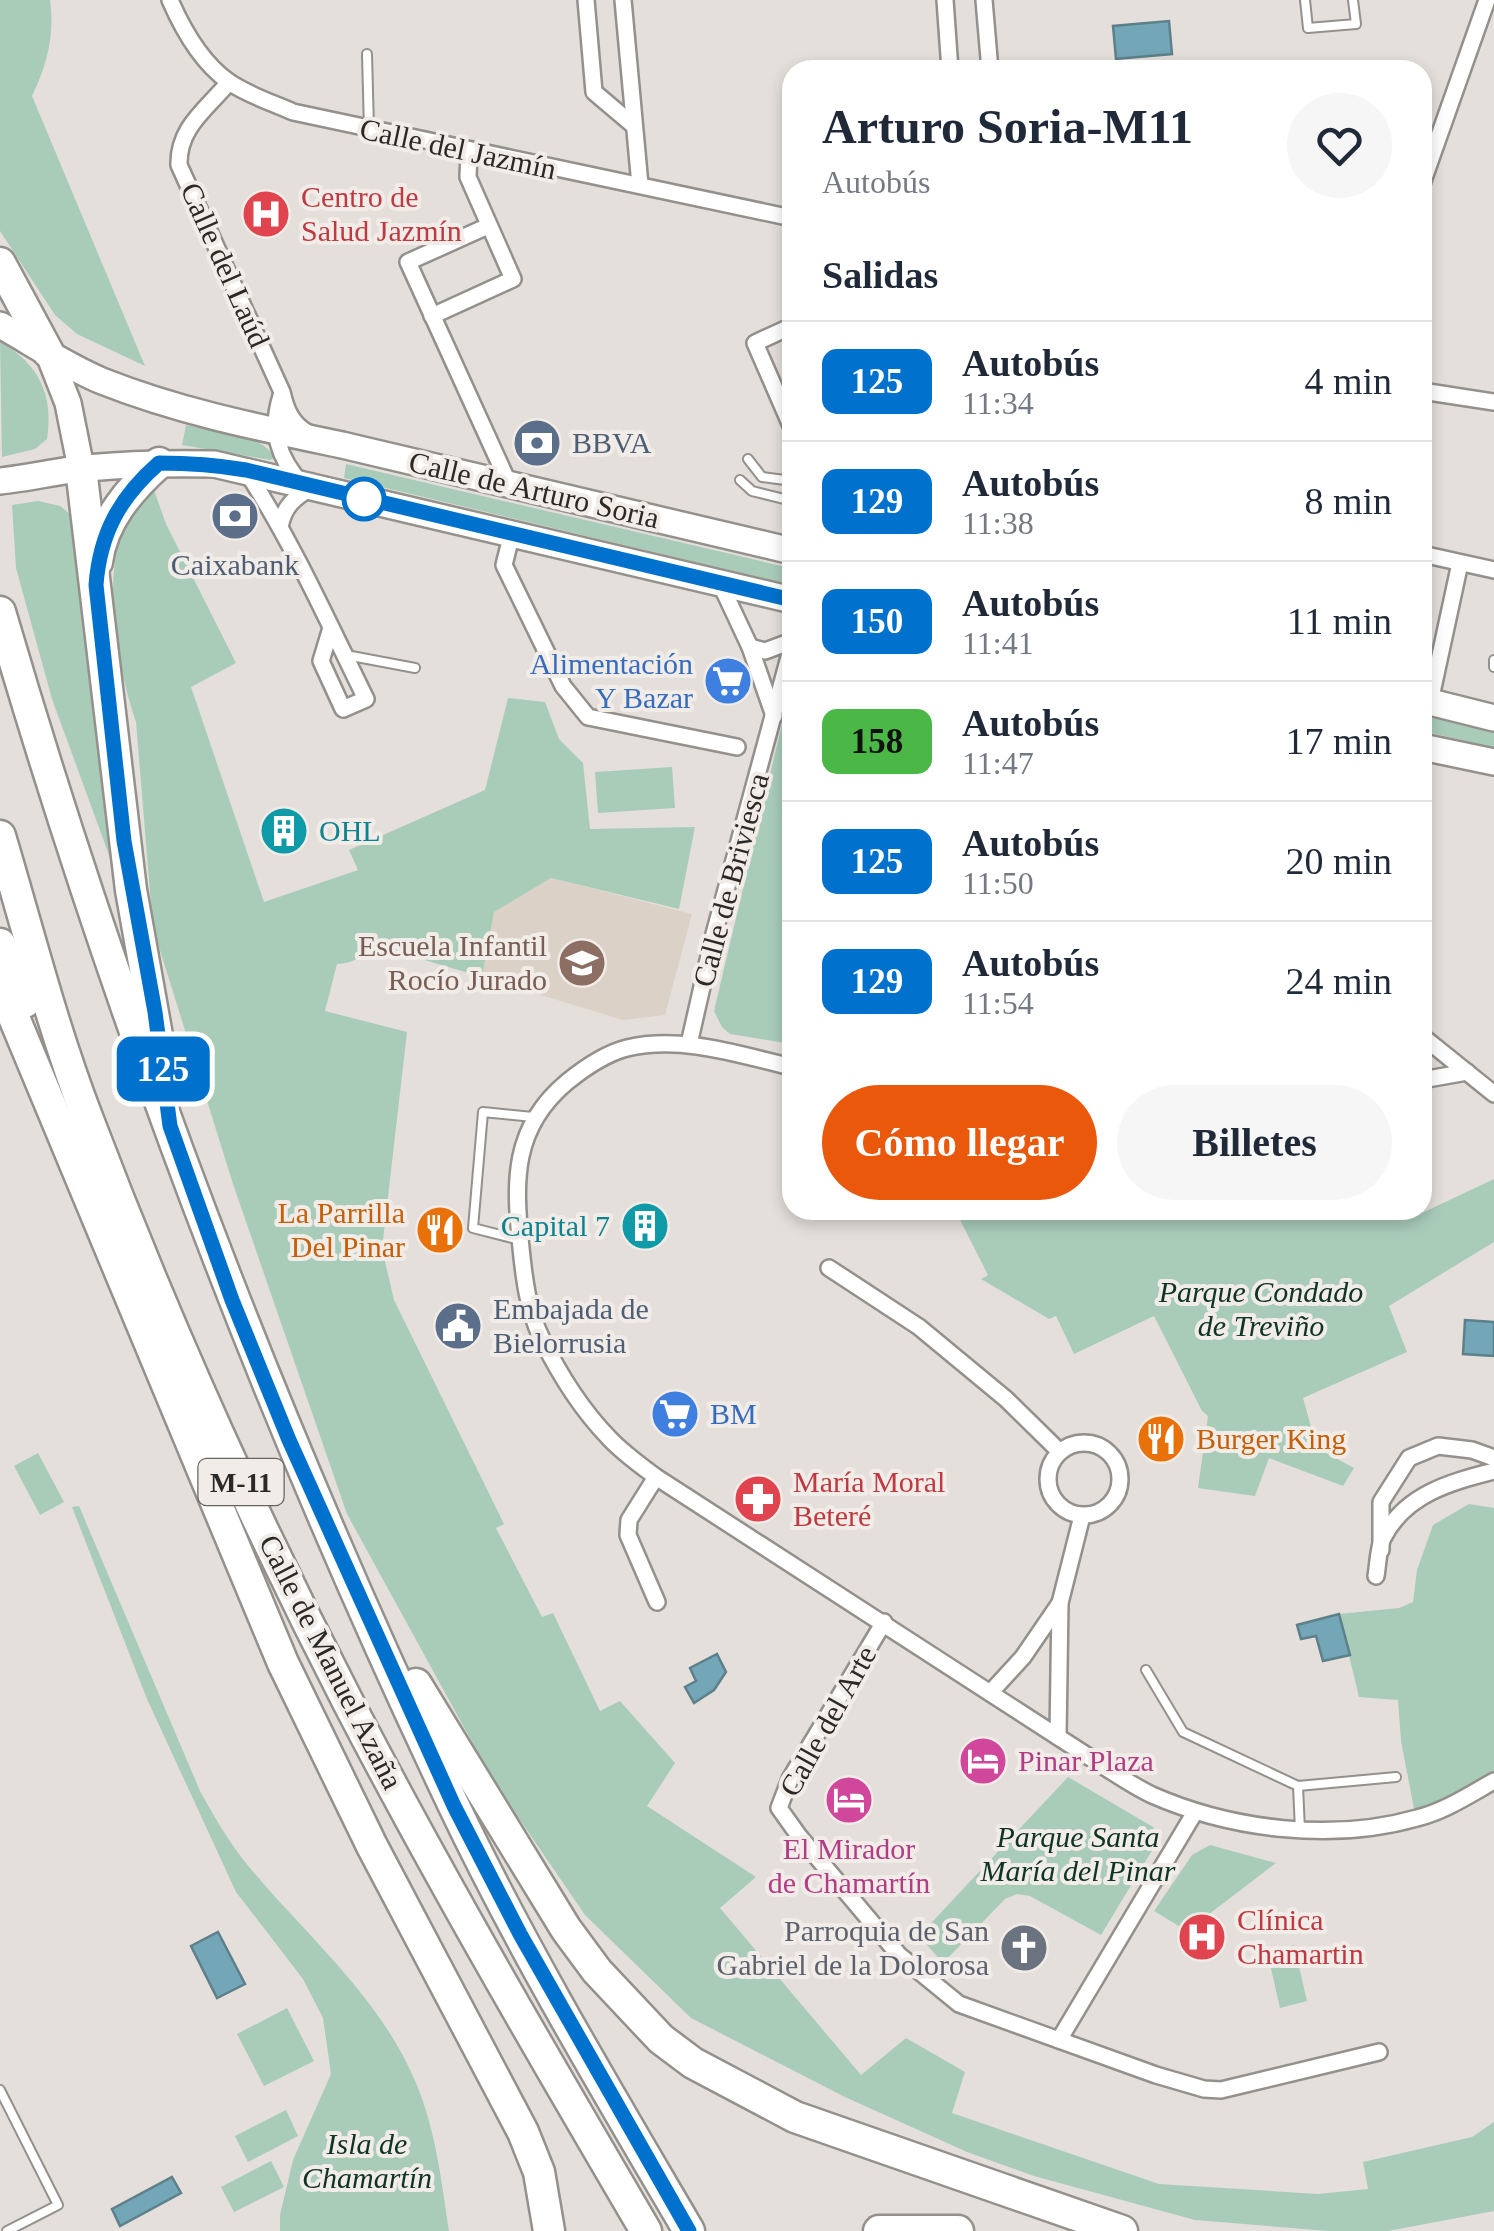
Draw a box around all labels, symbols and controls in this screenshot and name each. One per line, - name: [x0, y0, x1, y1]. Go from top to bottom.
- button: heart: [1287, 93, 1392, 198]
- text: Arturo Soria-M11: [822, 100, 1193, 153]
- street label: Calle del Jazmín: [357, 112, 559, 185]
- text: Autobús: [822, 164, 930, 200]
- street label: Calle del Laúd: [174, 177, 276, 352]
- place label: Centro de Salud Jazmín: [301, 180, 462, 247]
- hospital icon: Centro de Salud Jazmín: [240, 188, 292, 240]
- text: Salidas: [822, 254, 938, 296]
- text: Autobús: [962, 342, 1099, 384]
- text: 4 min: [1304, 360, 1392, 402]
- text: 125: [851, 362, 903, 401]
- text: 11:34: [962, 385, 1034, 421]
- bank icon: BBVA: [511, 417, 563, 469]
- place label: BBVA: [572, 426, 652, 459]
- street label: Calle de Arturo Soria: [406, 445, 662, 534]
- text: Autobús: [962, 462, 1099, 504]
- unlabelled marker: [343, 478, 385, 520]
- text: 8 min: [1304, 480, 1392, 522]
- text: 129: [851, 482, 903, 521]
- bank icon: Caixabank: [209, 490, 261, 542]
- text: 11:38: [962, 505, 1034, 541]
- place label: Caixabank: [171, 548, 299, 581]
- text: Autobús: [962, 582, 1099, 624]
- text: 11 min: [1287, 600, 1392, 642]
- text: 150: [851, 602, 903, 641]
- text: 11:41: [962, 625, 1034, 661]
- place label: Alimentación Y Bazar: [530, 647, 693, 714]
- supermarket icon: Alimentación Y Bazar: [702, 655, 754, 707]
- text: Autobús: [962, 702, 1099, 744]
- text: 17 min: [1285, 720, 1392, 762]
- text: 158: [851, 722, 903, 761]
- text: 11:47: [962, 745, 1034, 781]
- street label: Calle de Briviesca: [686, 769, 775, 990]
- building icon: OHL: [258, 805, 310, 857]
- place label: OHL: [319, 814, 381, 847]
- text: Autobús: [962, 822, 1099, 864]
- text: 20 min: [1285, 840, 1392, 882]
- text: 125: [851, 842, 903, 881]
- text: 11:50: [962, 865, 1034, 901]
- place label: Escuela Infantil Rocío Jurado: [358, 929, 547, 996]
- school or university icon: Escuela Infantil Rocío Jurado: [556, 937, 608, 989]
- text: Autobús: [962, 942, 1099, 984]
- text: 24 min: [1285, 960, 1392, 1002]
- text: 129: [851, 962, 903, 1001]
- text: 11:54: [962, 985, 1034, 1021]
- line badge: 125: [106, 1036, 220, 1102]
- text: 125: [137, 1050, 189, 1089]
- button: Cómo llegar: [822, 1085, 1097, 1200]
- button: Billetes: [1117, 1085, 1392, 1200]
- place label: La Parrilla Del Pinar: [278, 1196, 405, 1263]
- building icon: Capital 7: [619, 1200, 671, 1252]
- restaurant icon: La Parrilla Del Pinar: [414, 1204, 466, 1256]
- place label: Capital 7: [501, 1209, 610, 1242]
- park label: Parque Condado de Treviño: [1158, 1275, 1363, 1342]
- place label: Embajada de Bielorrusia: [493, 1292, 649, 1359]
- public building icon: Embajada de Bielorrusia: [432, 1300, 484, 1352]
- supermarket icon: BM: [649, 1388, 701, 1440]
- place label: BM: [710, 1397, 757, 1430]
- restaurant icon: Burger King: [1135, 1413, 1187, 1465]
- place label: Burger King: [1196, 1422, 1346, 1455]
- road number: M-11: [198, 1459, 284, 1505]
- place label: María Moral Beteré: [793, 1465, 945, 1532]
- pharmacy icon: María Moral Beteré: [732, 1473, 784, 1525]
- street label: Calle de Manuel Azaña: [253, 1529, 410, 1794]
- street label: Calle del Arte: [773, 1640, 882, 1802]
- hotel icon: Pinar Plaza: [957, 1735, 1009, 1787]
- place label: Pinar Plaza: [1018, 1744, 1154, 1777]
- hotel icon: El Mirador de Chamartín: [823, 1774, 875, 1826]
- park label: Parque Santa María del Pinar: [980, 1820, 1176, 1887]
- place label: El Mirador de Chamartín: [768, 1832, 930, 1899]
- place label: Clínica Chamartin: [1237, 1903, 1364, 1970]
- hospital icon: Clínica Chamartin: [1176, 1911, 1228, 1963]
- place label: Parroquia de San Gabriel de la Dolorosa: [717, 1914, 989, 1981]
- church icon: Parroquia de San Gabriel de la Dolorosa: [998, 1922, 1050, 1974]
- park label: Isla de Chamartín: [302, 2127, 432, 2194]

